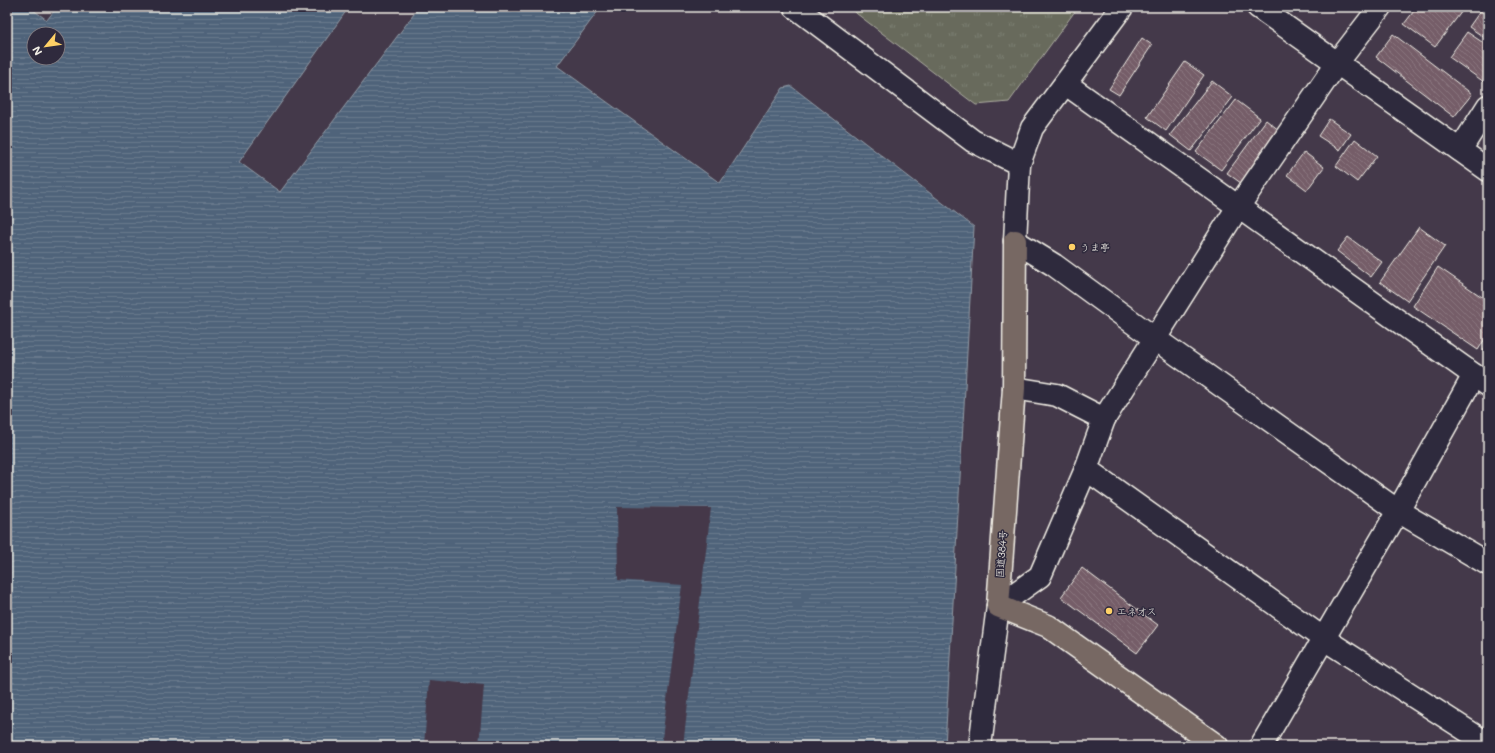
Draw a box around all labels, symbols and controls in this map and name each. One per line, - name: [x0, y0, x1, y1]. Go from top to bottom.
- north arrow: [26, 26, 66, 66]
- text: N: [28, 44, 45, 58]
- place label: うま亭: [1080, 240, 1110, 254]
- marker: うま亭: [1067, 242, 1077, 252]
- street label: 国道384号: [992, 530, 1010, 578]
- place label: エネオス: [1117, 604, 1156, 618]
- marker: エネオス: [1104, 606, 1114, 616]

